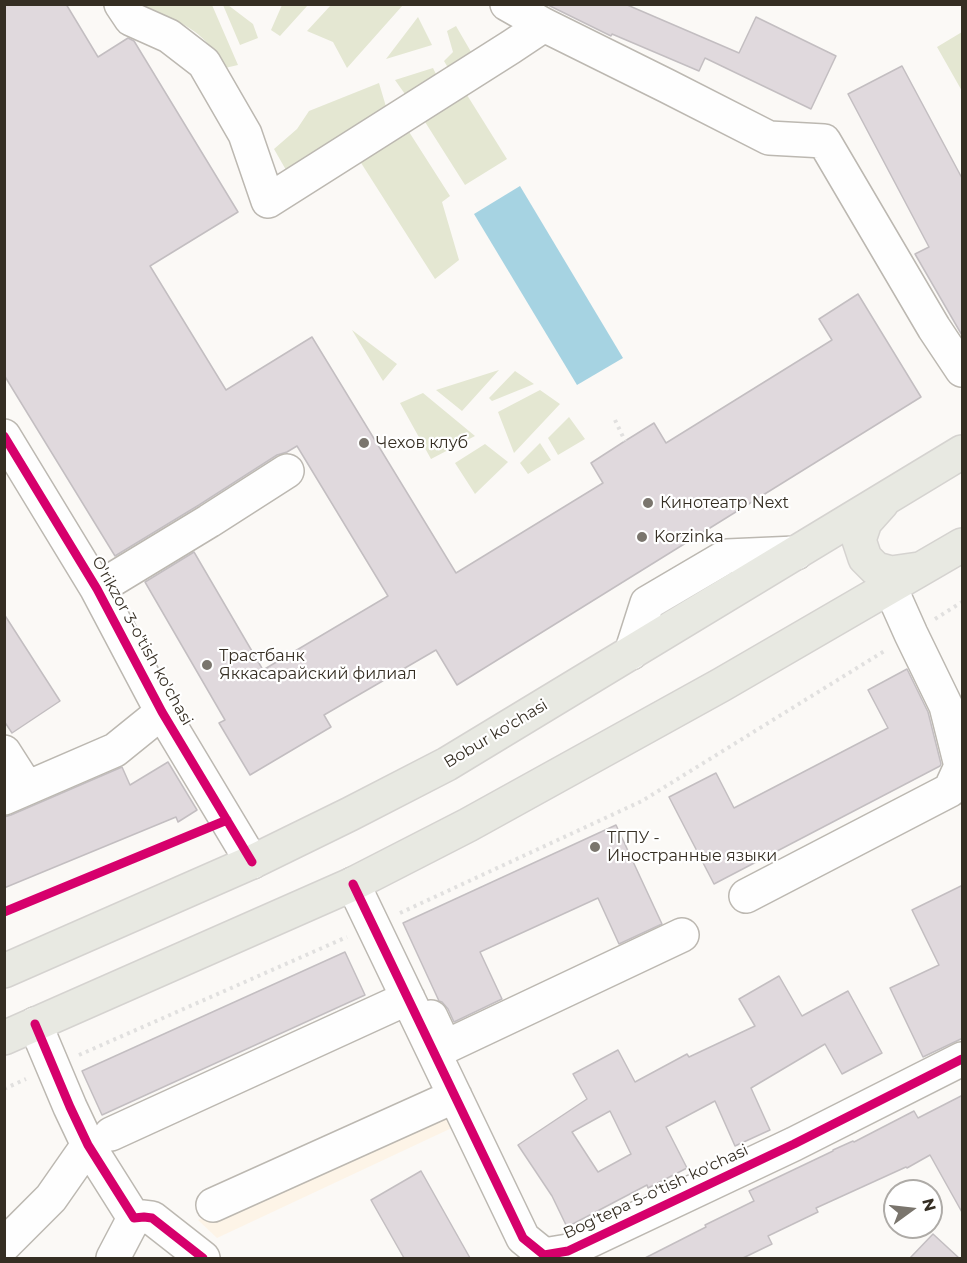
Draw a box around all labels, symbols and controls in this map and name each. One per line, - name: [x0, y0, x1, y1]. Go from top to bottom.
- place label: Чехов клуб: [376, 433, 468, 453]
- marker: Чехов клуб: [357, 436, 371, 450]
- place label: Кинотеатр Next: [660, 493, 789, 513]
- marker: Кинотеатр Next: [641, 496, 655, 510]
- place label: Korzinka: [654, 527, 724, 547]
- marker: Korzinka: [635, 530, 649, 544]
- street label: O'rikzor 3-o'tish ko'chasi: [87, 553, 197, 729]
- place label: Трастбанк Яккасарайский филиал: [219, 646, 417, 684]
- marker: Трастбанк Яккасарайский филиал: [200, 658, 214, 672]
- street label: Bobur ko'chasi: [441, 695, 551, 773]
- place label: ТГПУ - Иностранные языки: [607, 828, 777, 866]
- marker: ТГПУ - Иностранные языки: [588, 840, 602, 854]
- street label: Bog'tepa 5-o'tish ko'chasi: [560, 1141, 752, 1243]
- north arrow: [883, 1179, 943, 1239]
- text: N: [918, 1196, 940, 1213]

